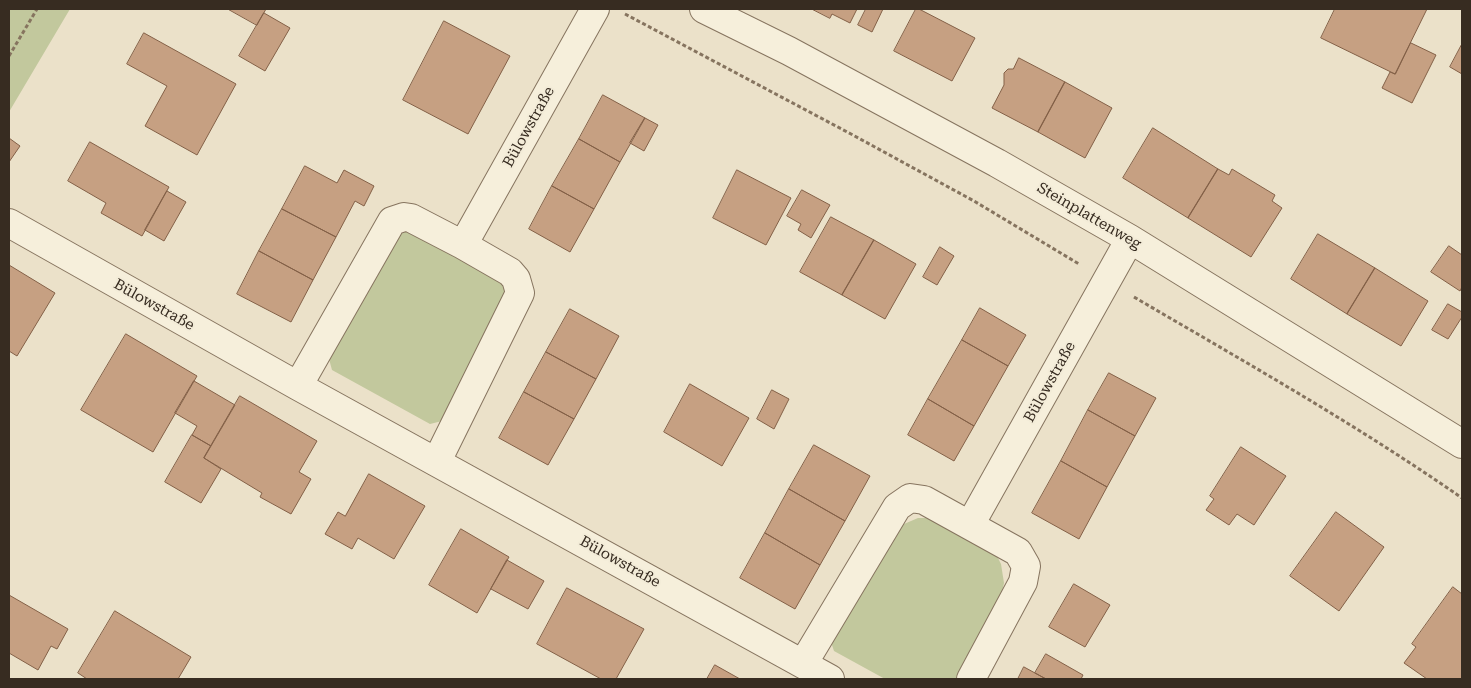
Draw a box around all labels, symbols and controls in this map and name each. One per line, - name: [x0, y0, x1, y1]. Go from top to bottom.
- street label: Bülowstraße: [499, 83, 559, 171]
- street label: Steinplattenweg: [1034, 179, 1144, 253]
- street label: Bülowstraße: [110, 275, 198, 335]
- street label: Bülowstraße: [1020, 338, 1080, 426]
- street label: Bülowstraße: [576, 532, 664, 592]

